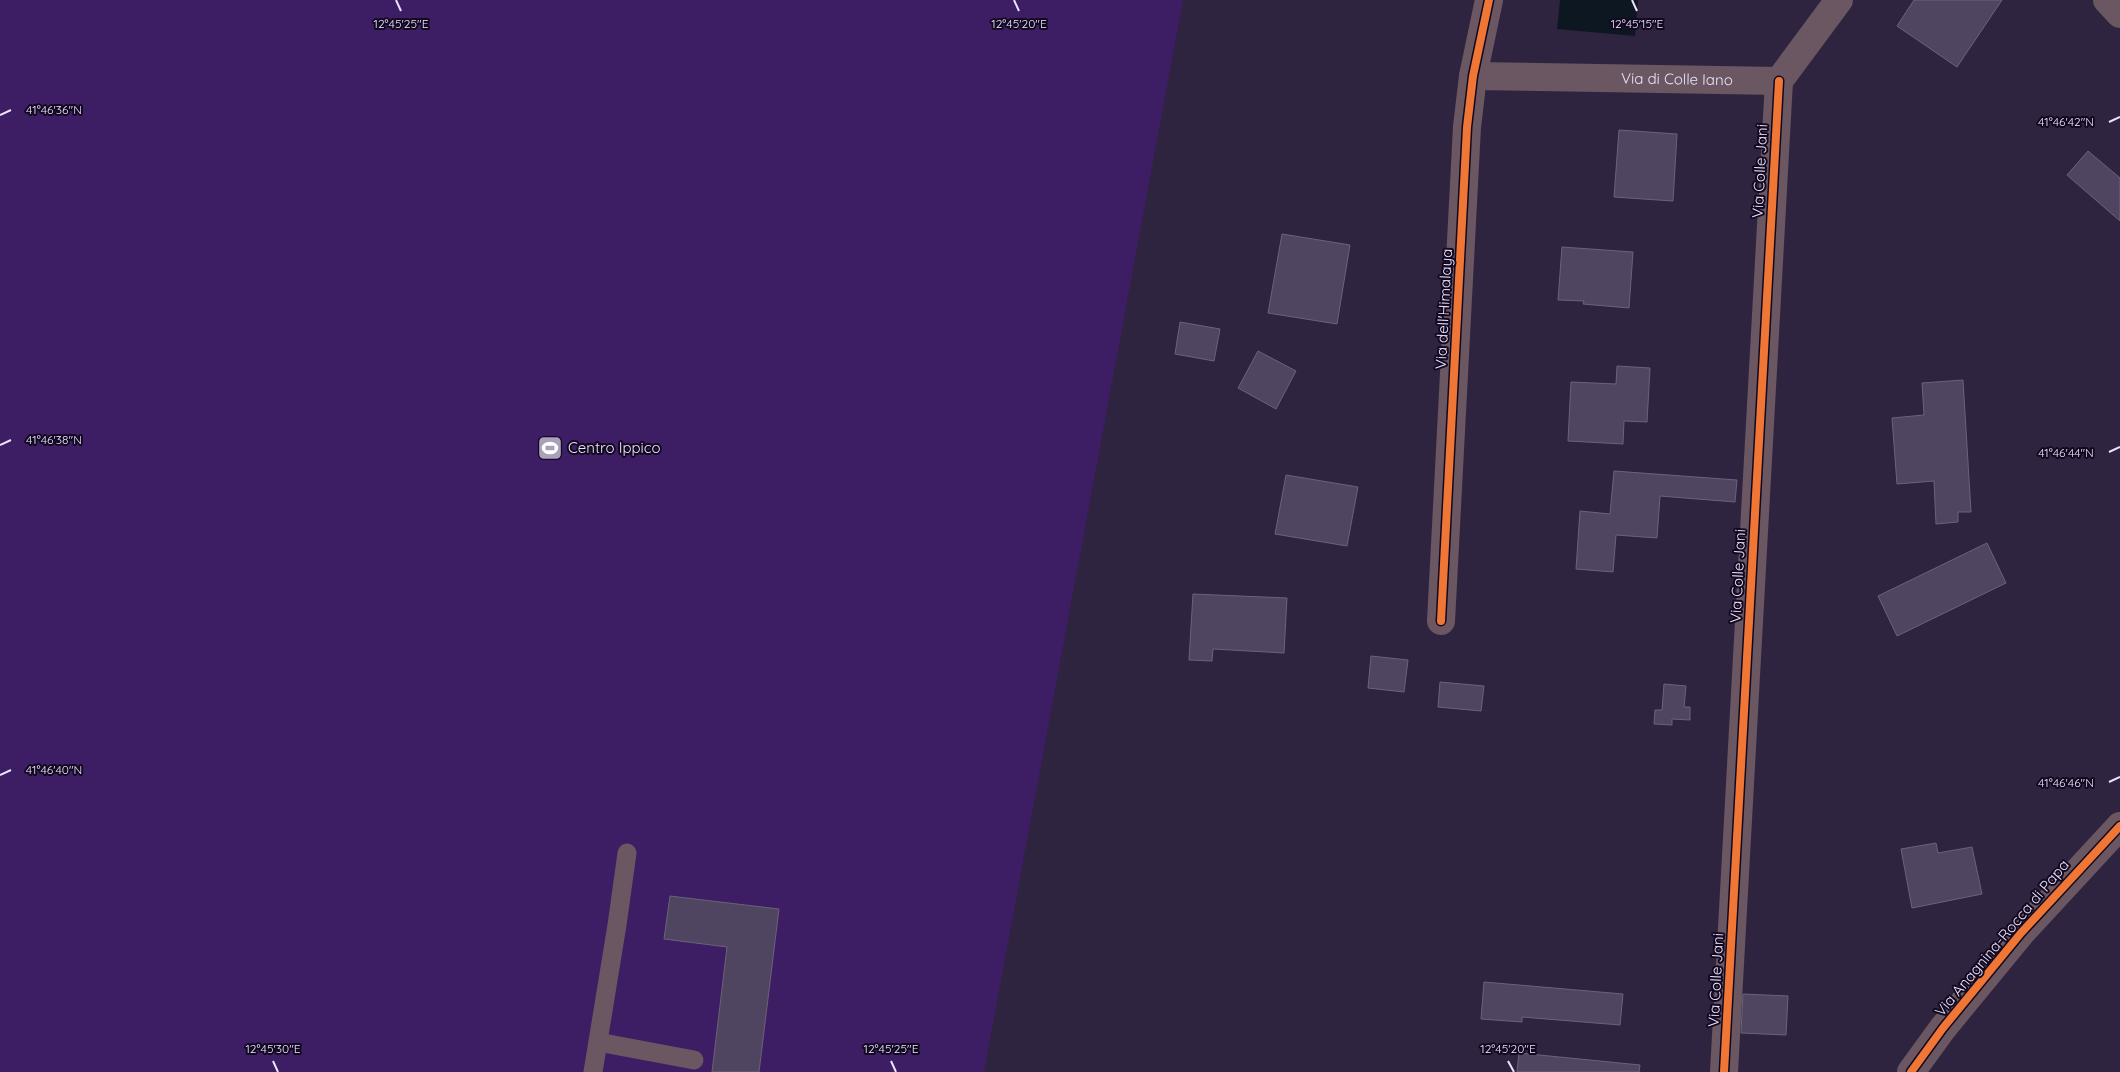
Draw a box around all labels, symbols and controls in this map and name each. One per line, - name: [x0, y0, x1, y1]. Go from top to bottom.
- text: 12°45'25"E: [374, 16, 429, 31]
- text: 12°45'20"E: [991, 16, 1047, 31]
- text: 12°45'15"E: [1611, 16, 1664, 31]
- street label: Via di Colle Iano: [1621, 68, 1733, 89]
- text: 41°46'36"N: [26, 102, 82, 117]
- text: 41°46'42"N: [2038, 114, 2094, 129]
- street label: Via Colle Jani: [1748, 123, 1771, 218]
- street label: Via dell'Himalaya: [1431, 248, 1456, 370]
- text: 41°46'38"N: [26, 432, 82, 447]
- sports icon: Centro Ippico: [537, 435, 563, 461]
- place label: Centro Ippico: [568, 438, 661, 457]
- text: 41°46'44"N: [2038, 445, 2094, 460]
- street label: Via Colle Jani: [1726, 528, 1749, 623]
- text: 41°46'40"N: [26, 762, 82, 777]
- text: 41°46'46"N: [2038, 775, 2094, 790]
- street label: Via Anagnina-Rocca di Papa: [1930, 855, 2073, 1020]
- street label: Via Colle Jani: [1704, 932, 1727, 1027]
- text: 12°45'30"E: [245, 1041, 301, 1056]
- text: 12°45'25"E: [864, 1041, 919, 1056]
- text: 12°45'20"E: [1480, 1041, 1536, 1056]

